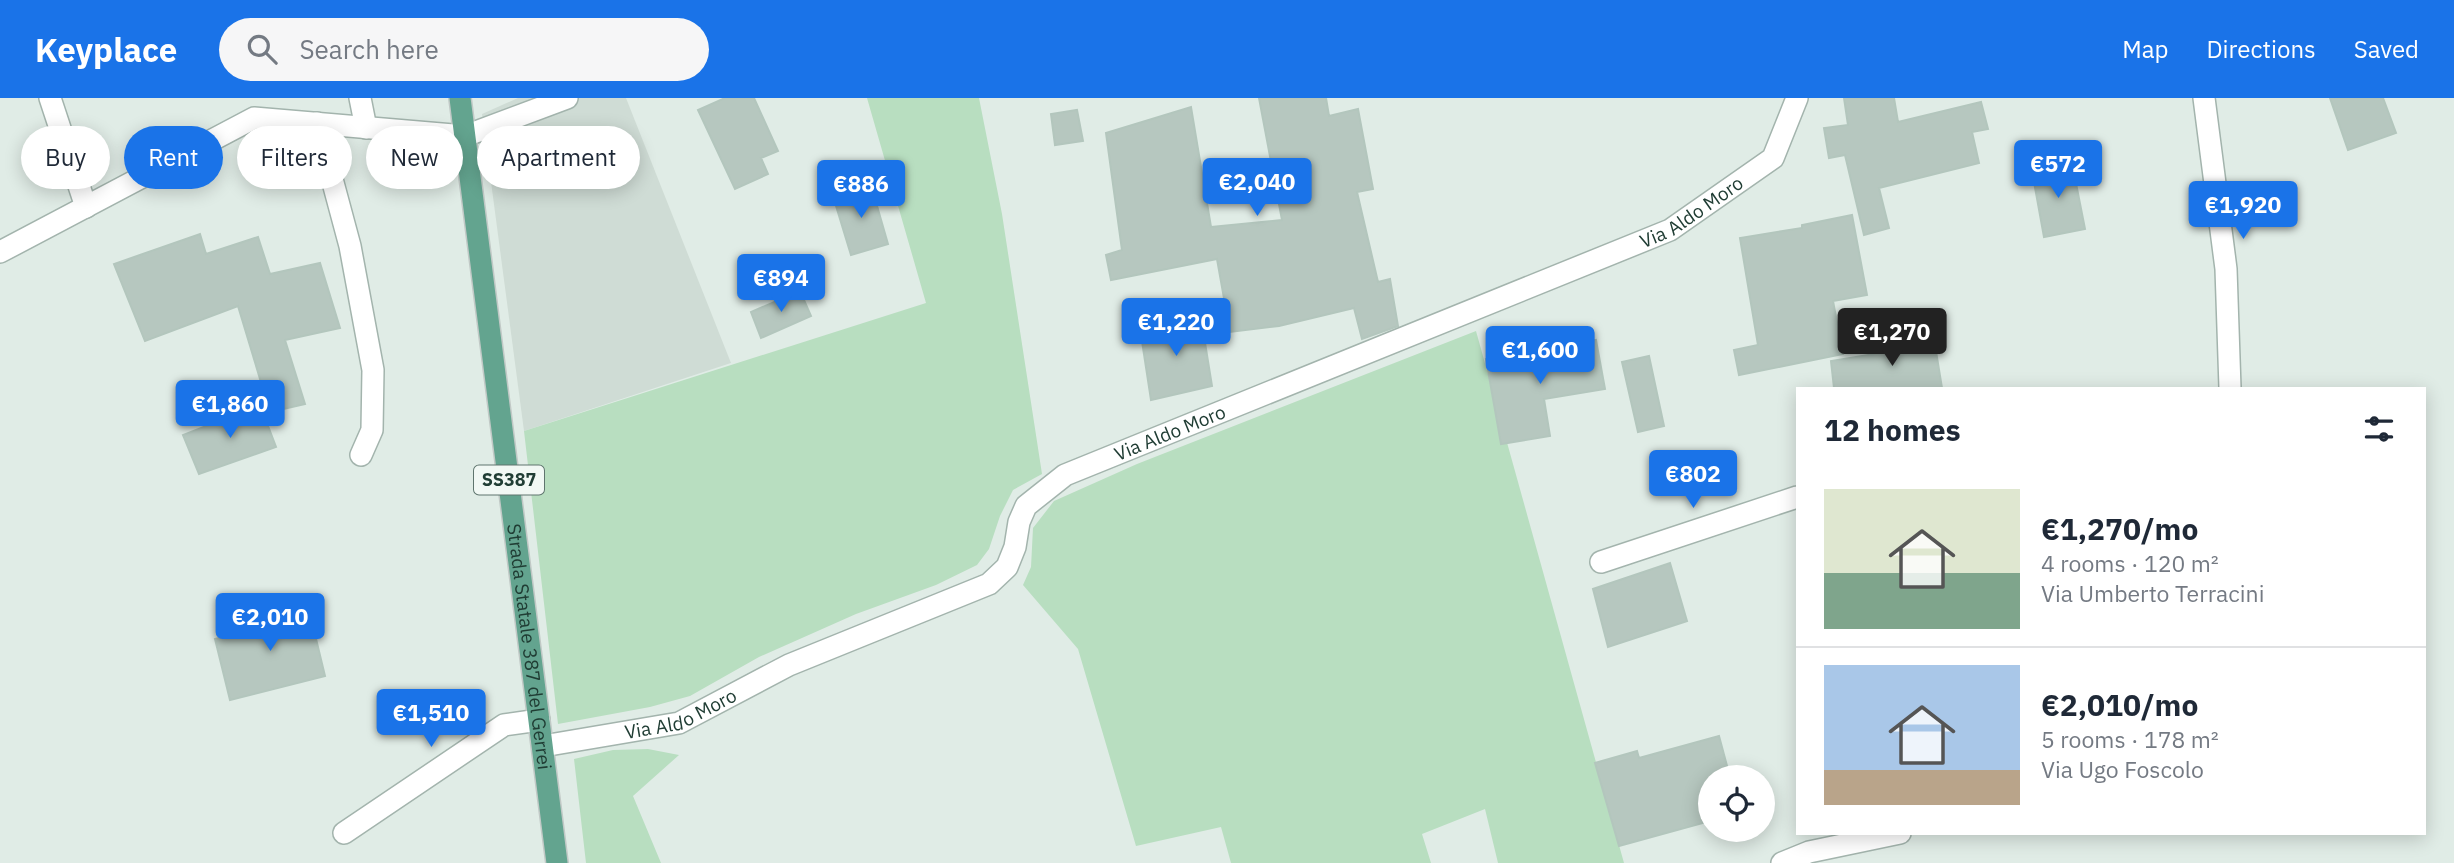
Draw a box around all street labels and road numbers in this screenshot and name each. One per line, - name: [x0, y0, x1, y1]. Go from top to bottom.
- street label: Via Aldo Moro: [1636, 171, 1748, 253]
- street label: Via Aldo Moro: [1111, 399, 1229, 466]
- road number: SS387: [474, 466, 544, 494]
- street label: Strada Statale 387 del Gerrei: [502, 522, 557, 771]
- street label: Via Aldo Moro: [623, 683, 740, 744]

